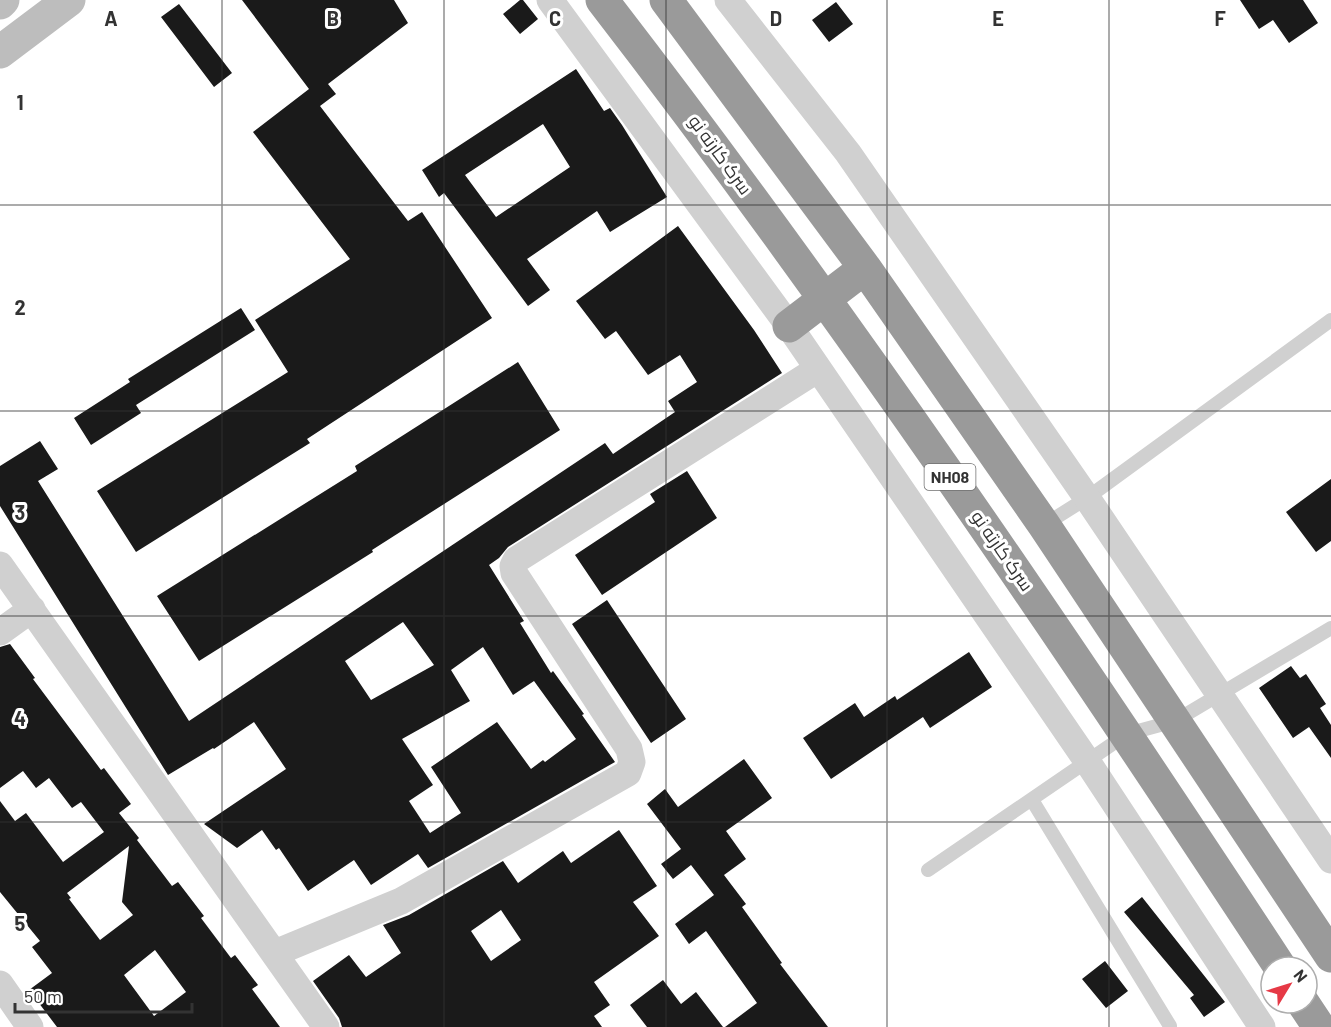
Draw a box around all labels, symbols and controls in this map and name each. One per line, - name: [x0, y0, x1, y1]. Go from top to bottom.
- text: A: [104, 6, 118, 30]
- text: B: [327, 6, 339, 30]
- text: C: [549, 6, 561, 30]
- text: D: [770, 6, 782, 30]
- text: E: [992, 6, 1004, 30]
- text: F: [1214, 6, 1226, 30]
- text: 1: [16, 90, 24, 114]
- street label: سرک کارته نو: [684, 110, 757, 199]
- text: 2: [14, 295, 26, 319]
- road number: NH08: [924, 464, 976, 490]
- text: 3: [15, 500, 25, 524]
- street label: سرک کارته نو: [966, 506, 1039, 595]
- text: 4: [14, 706, 26, 730]
- text: 5: [15, 911, 26, 935]
- north arrow: [1259, 955, 1319, 1015]
- text: N: [1290, 965, 1312, 985]
- scale bar: [15, 976, 192, 1014]
- text: 50 m: [24, 985, 62, 1007]

